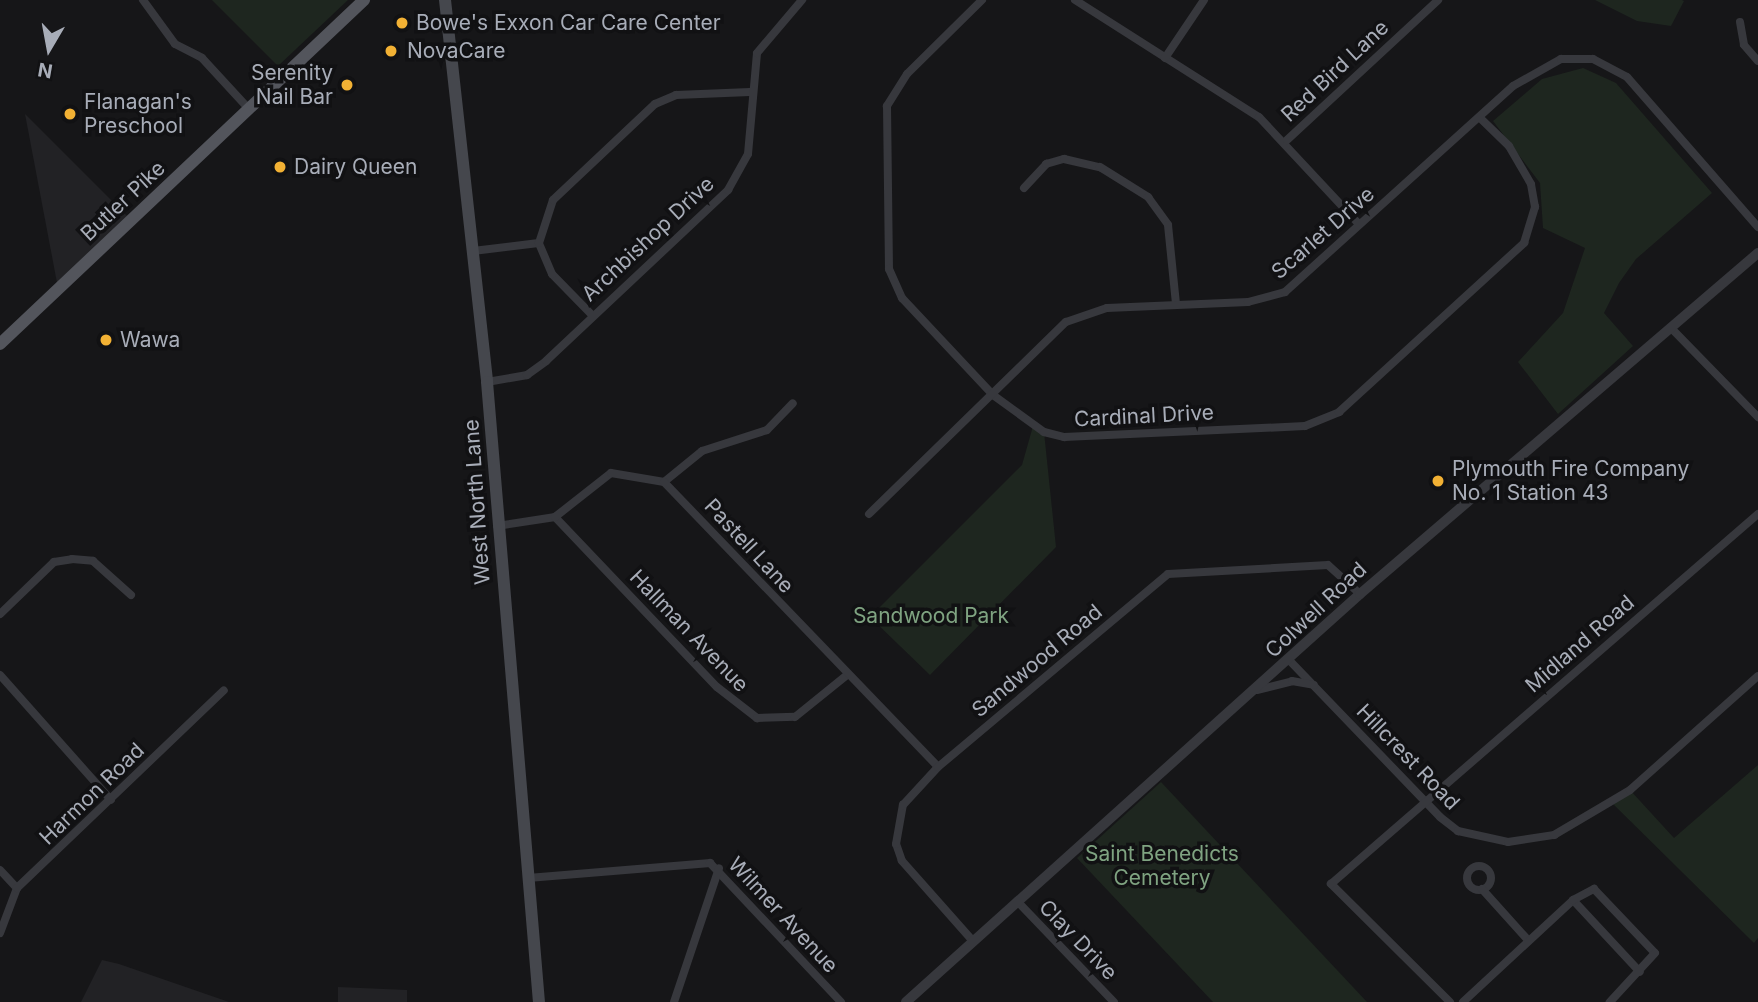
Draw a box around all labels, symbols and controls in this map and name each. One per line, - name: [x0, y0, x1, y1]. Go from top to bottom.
- place label: Bowe's Exxon Car Care Center: [416, 10, 721, 36]
- north arrow: [14, 14, 84, 84]
- marker: Bowe's Exxon Car Care Center: [394, 15, 410, 31]
- street label: Red Bird Lane: [1276, 15, 1394, 127]
- place label: NovaCare: [407, 38, 505, 64]
- marker: NovaCare: [381, 41, 401, 61]
- text: N: [36, 58, 54, 83]
- place label: Serenity Nail Bar: [251, 60, 333, 110]
- marker: Serenity Nail Bar: [339, 77, 355, 93]
- place label: Flanagan's Preschool: [84, 89, 192, 139]
- marker: Flanagan's Preschool: [62, 106, 78, 122]
- place label: Dairy Queen: [294, 154, 417, 180]
- street label: Butler Pike: [76, 156, 170, 246]
- marker: Dairy Queen: [272, 159, 288, 175]
- street label: Archbishop Drive: [577, 171, 719, 307]
- street label: Scarlet Drive: [1266, 182, 1380, 284]
- place label: Wawa: [120, 327, 180, 353]
- marker: Wawa: [98, 332, 114, 348]
- street label: Cardinal Drive: [1073, 400, 1215, 432]
- street label: West North Lane: [459, 418, 495, 586]
- place label: Plymouth Fire Company No. 1 Station 43: [1452, 456, 1689, 506]
- marker: Plymouth Fire Company No. 1 Station 43: [1430, 473, 1446, 489]
- street label: Pastell Lane: [699, 494, 799, 598]
- street label: Colwell Road: [1260, 557, 1372, 663]
- street label: Hallman Avenue: [624, 565, 754, 697]
- street label: Midland Road: [1521, 590, 1639, 698]
- street label: Sandwood Road: [967, 599, 1107, 723]
- park label: Sandwood Park: [853, 603, 1009, 629]
- street label: Hillcrest Road: [1351, 699, 1465, 815]
- street label: Harmon Road: [34, 738, 150, 850]
- park label: Saint Benedicts Cemetery: [1085, 841, 1239, 891]
- street label: Wilmer Avenue: [723, 852, 843, 978]
- street label: Clay Drive: [1034, 895, 1122, 985]

